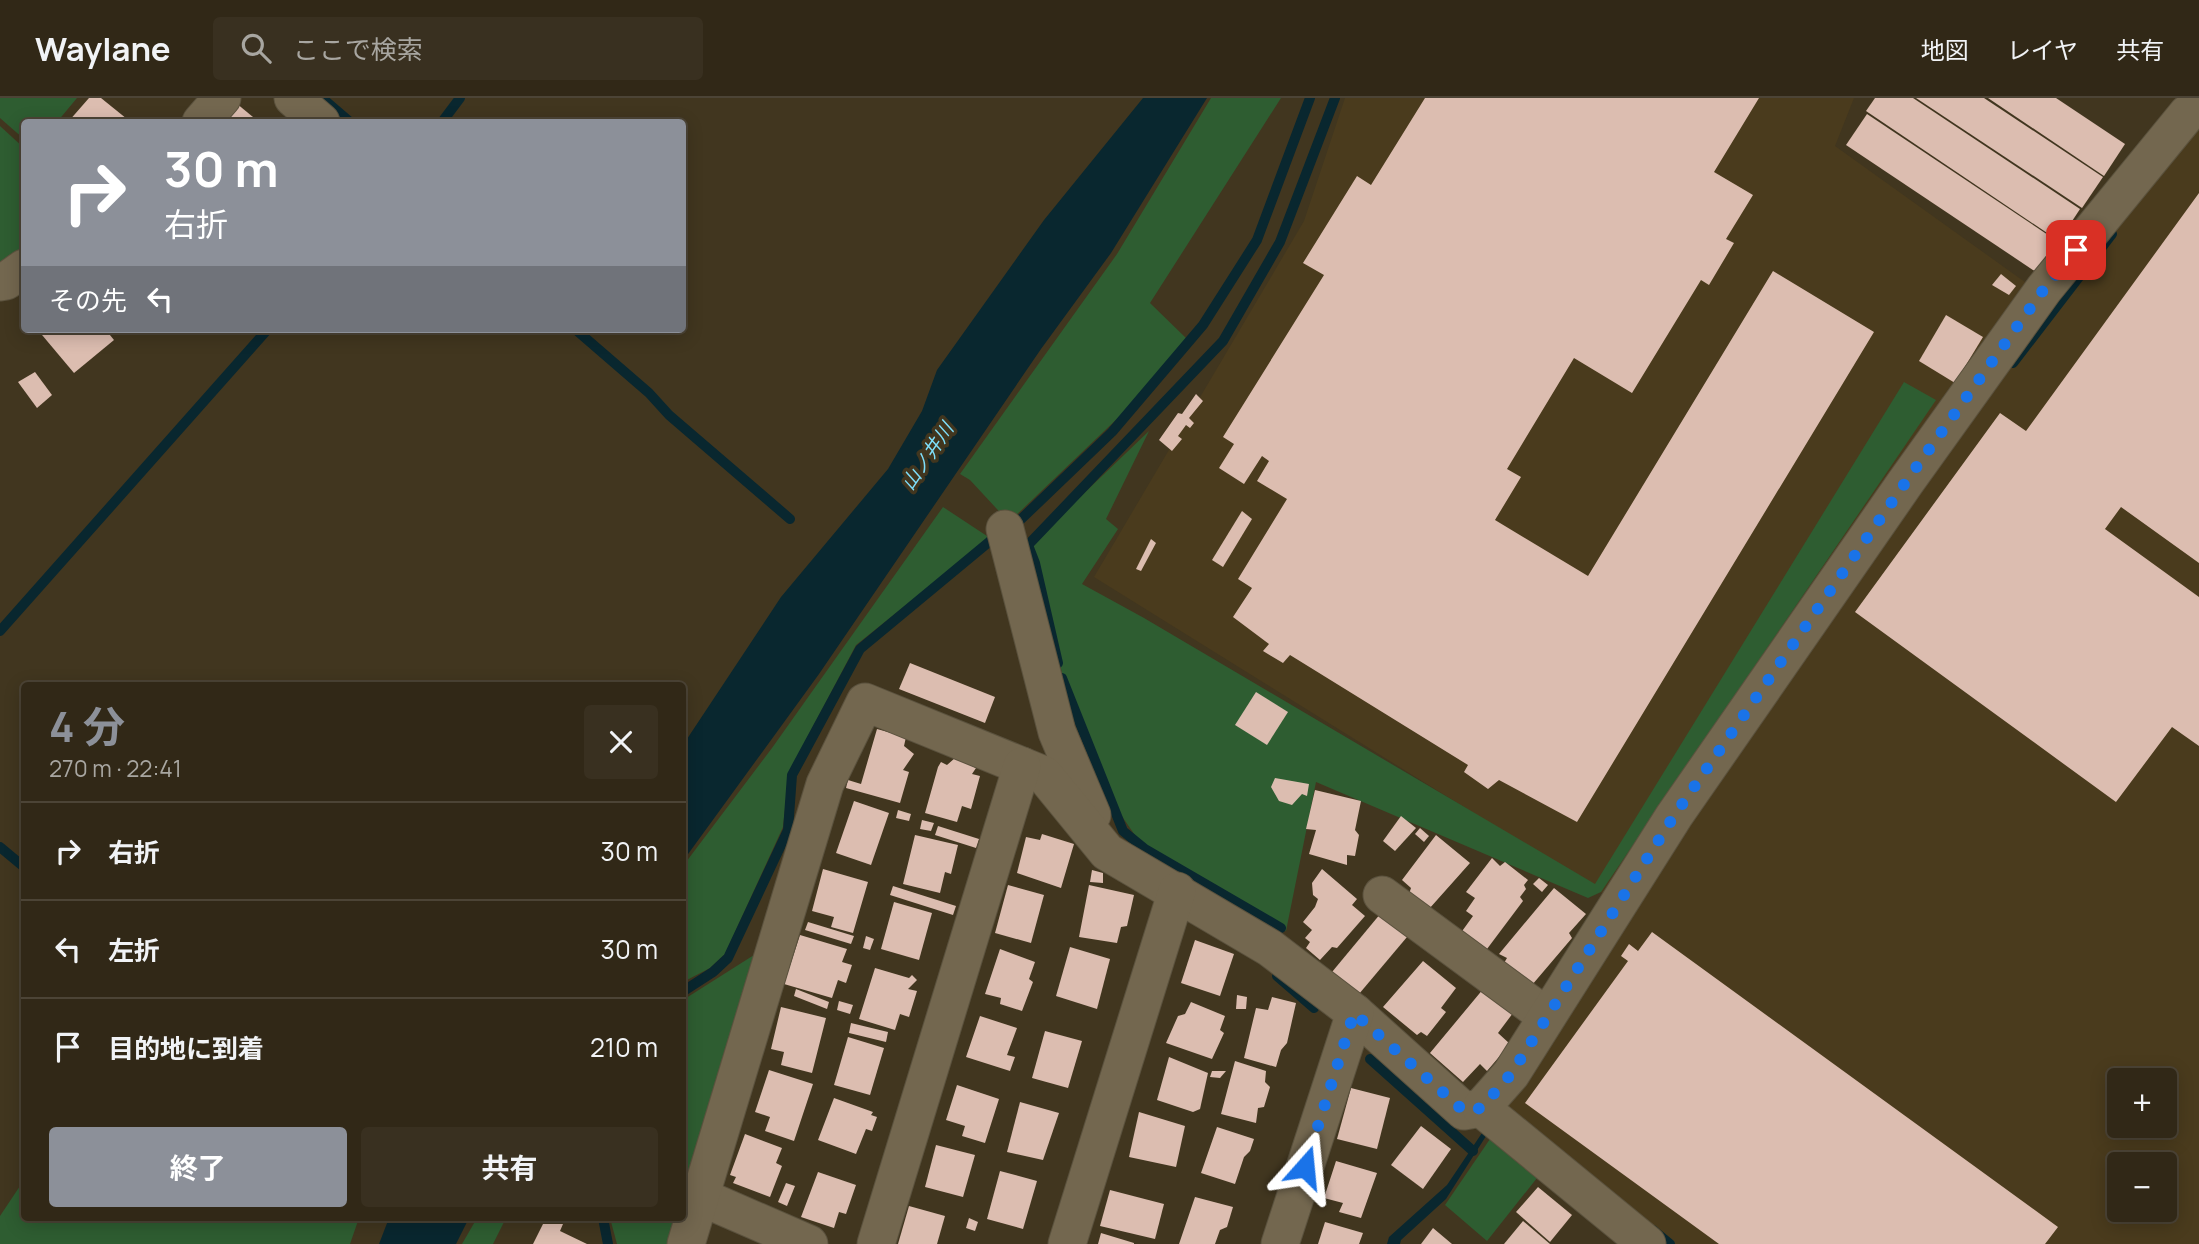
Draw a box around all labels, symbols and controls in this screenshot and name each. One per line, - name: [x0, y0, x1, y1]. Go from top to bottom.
- search box: [213, 17, 703, 80]
- text: Waylane: [35, 26, 171, 71]
- icon: search: [237, 29, 275, 67]
- text: ここで検索: [293, 31, 423, 67]
- text: 地図: [1921, 33, 1969, 66]
- text: レイヤ: [2007, 33, 2078, 66]
- text: 共有: [2116, 33, 2164, 66]
- text: 30 m: [164, 135, 279, 202]
- icon: right: [49, 147, 140, 238]
- text: 右折: [164, 202, 228, 246]
- pin: [2046, 220, 2106, 280]
- icon: arrive: [2057, 231, 2095, 269]
- icon: left: [141, 280, 179, 318]
- text: その先: [49, 282, 127, 318]
- water label: 山ノ井川: [895, 416, 960, 495]
- text: 4 分: [49, 697, 125, 755]
- button: close: [584, 705, 658, 779]
- text: 270 m · 22:41: [49, 752, 182, 784]
- icon: right: [49, 832, 87, 870]
- text: 30 m: [601, 833, 658, 869]
- text: 右折: [108, 834, 160, 870]
- icon: left: [49, 930, 87, 968]
- text: 30 m: [601, 931, 658, 967]
- text: 左折: [108, 932, 160, 968]
- icon: arrive: [49, 1028, 87, 1066]
- text: 210 m: [590, 1029, 658, 1065]
- text: 目的地に到着: [108, 1030, 264, 1066]
- map controls: [2107, 1068, 2177, 1222]
- button: +: [2107, 1068, 2177, 1138]
- button: 終了: [49, 1127, 347, 1207]
- button: 共有: [361, 1127, 658, 1207]
- position arrow: [1268, 1130, 1342, 1204]
- button: −: [2107, 1152, 2177, 1222]

